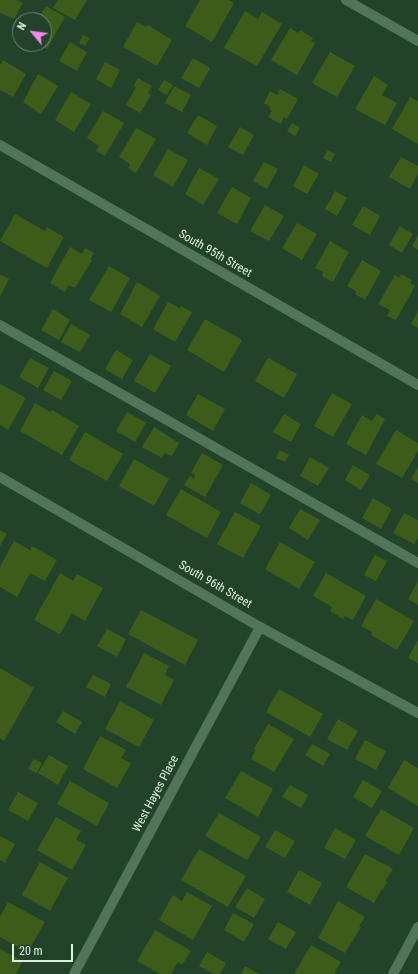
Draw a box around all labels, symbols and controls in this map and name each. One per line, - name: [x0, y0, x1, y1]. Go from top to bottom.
- north arrow: [12, 12, 52, 52]
- text: N: [15, 20, 29, 33]
- street label: South 95th Street: [176, 227, 254, 281]
- street label: South 96th Street: [176, 558, 254, 612]
- street label: West Hayes Place: [130, 753, 182, 835]
- scale bar: [14, 936, 75, 962]
- text: 20 m: [19, 944, 43, 958]

